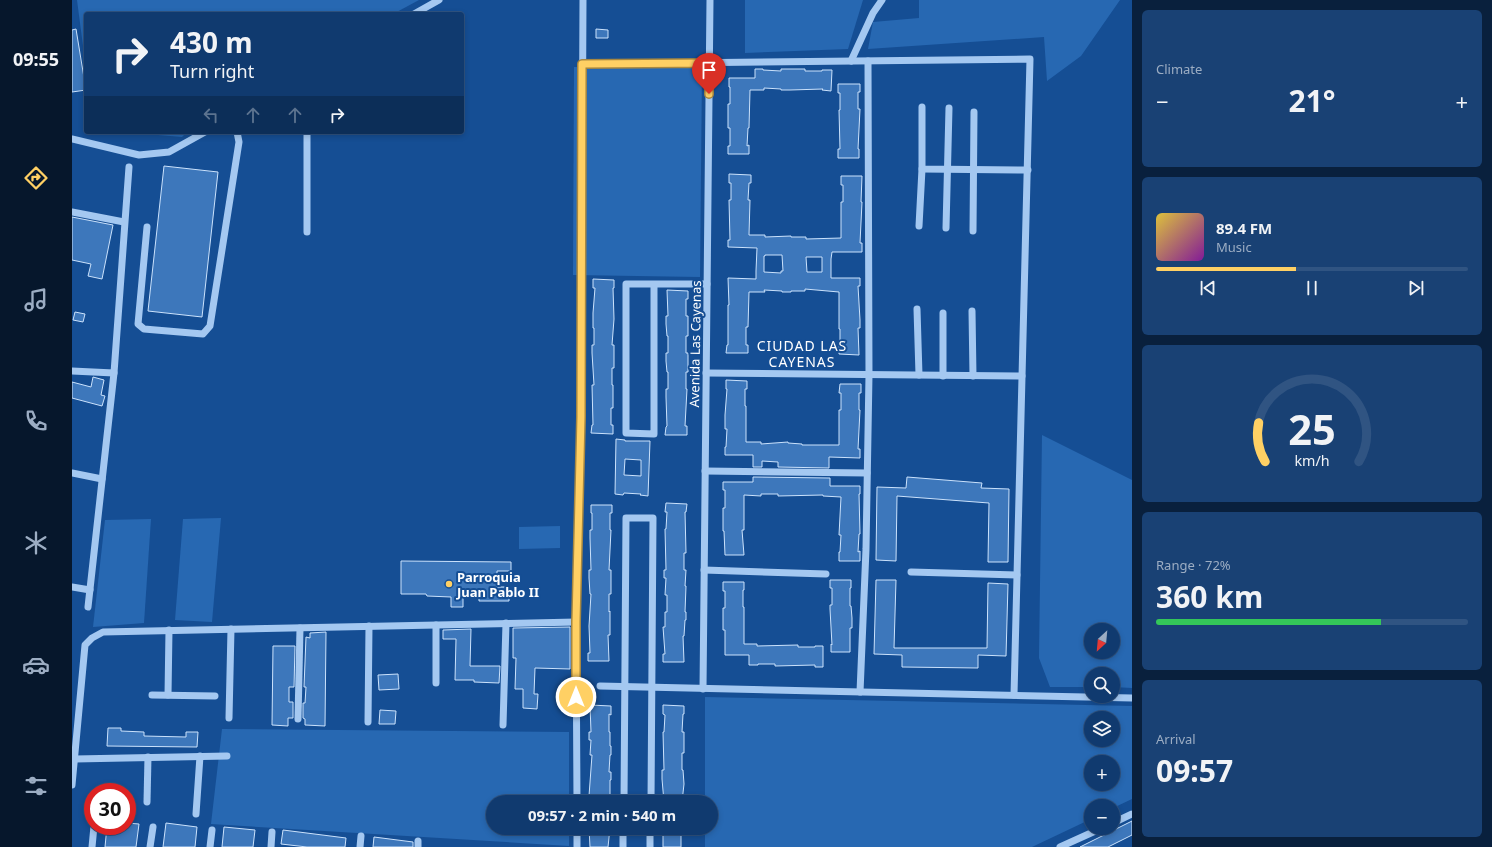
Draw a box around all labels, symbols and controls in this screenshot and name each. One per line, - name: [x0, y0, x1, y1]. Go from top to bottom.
- text: 430 m: [170, 23, 253, 61]
- icon: right: [104, 28, 156, 80]
- text: 09:55: [13, 47, 59, 71]
- pin: [692, 53, 726, 94]
- text: Turn right: [170, 59, 254, 83]
- icon: arrive: [698, 59, 720, 81]
- text: Climate: [1156, 60, 1202, 78]
- text: 21°: [1288, 80, 1336, 121]
- text: −: [1156, 86, 1169, 116]
- text: +: [1455, 86, 1468, 116]
- icon: left: [200, 104, 222, 126]
- icon: ahead: [242, 104, 264, 126]
- icon: ahead: [284, 104, 306, 126]
- icon: right: [326, 104, 348, 126]
- icon: directions: [22, 164, 50, 192]
- text: 89.4 FM: [1216, 218, 1272, 238]
- text: Music: [1216, 238, 1252, 256]
- icon: previous: [1197, 277, 1219, 299]
- icon: pause: [1301, 277, 1323, 299]
- icon: next: [1405, 277, 1427, 299]
- street label: Avenida Las Cayenas: [685, 280, 705, 408]
- icon: music: [22, 286, 50, 314]
- district label: CIUDAD LAS CAYENAS: [757, 336, 847, 371]
- text: 25: [1288, 400, 1336, 456]
- icon: phone: [22, 407, 50, 435]
- text: km/h: [1294, 450, 1330, 469]
- icon: climate: [22, 529, 50, 557]
- text: Range · 72%: [1156, 556, 1231, 574]
- place label: Parroquia Juan Pablo II: [456, 568, 539, 601]
- text: 360 km: [1156, 576, 1263, 617]
- marker: Parroquia Juan Pablo II: [444, 579, 454, 589]
- north arrow: [1084, 623, 1120, 659]
- map controls: [1084, 623, 1120, 835]
- icon: car: [22, 651, 50, 679]
- button: search: [1084, 667, 1120, 703]
- position arrow: [555, 676, 597, 718]
- button: layers: [1084, 711, 1120, 747]
- text: Arrival: [1156, 730, 1196, 748]
- text: 09:57: [1156, 750, 1233, 791]
- button: +: [1084, 755, 1120, 791]
- icon: filters: [22, 772, 50, 800]
- speed limit sign: 30: [84, 783, 136, 835]
- button: −: [1084, 799, 1120, 835]
- text: 09:57 · 2 min · 540 m: [528, 805, 676, 825]

